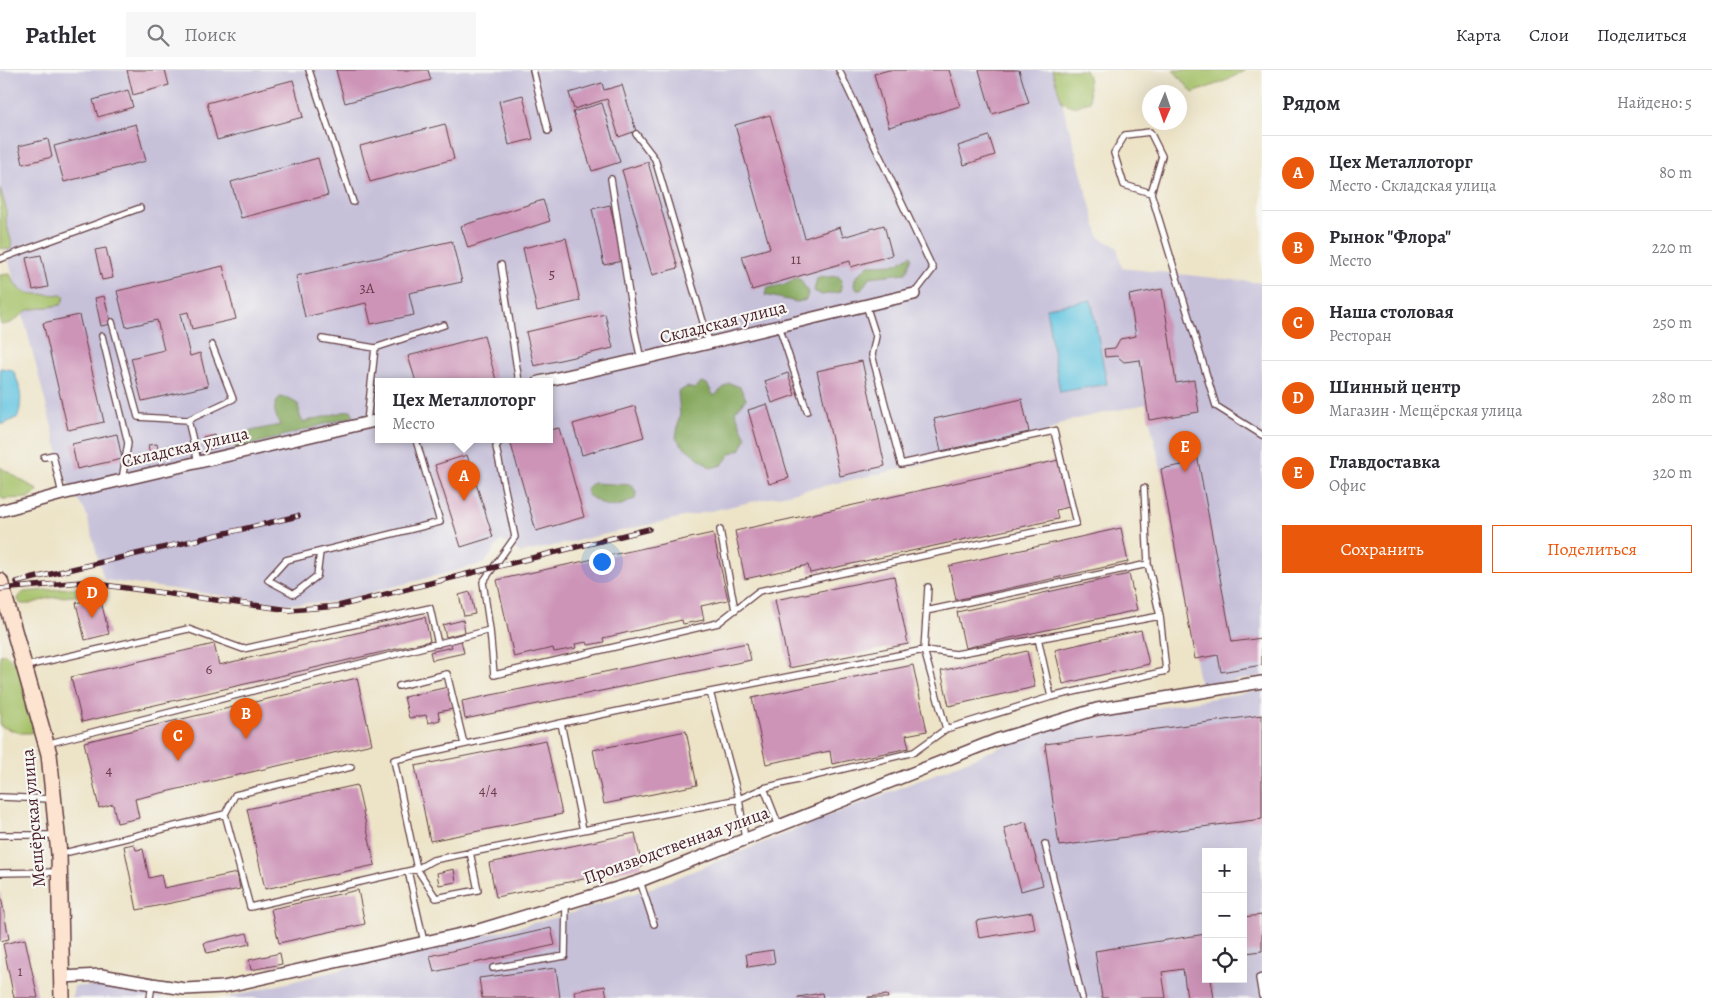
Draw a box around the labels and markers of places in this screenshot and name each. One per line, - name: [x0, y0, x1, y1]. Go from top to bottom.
- pin: E: [1169, 431, 1201, 472]
- pin: A: [448, 460, 480, 501]
- pin: D: [76, 577, 108, 618]
- pin: B: [230, 698, 262, 739]
- pin: C: [162, 720, 194, 761]

